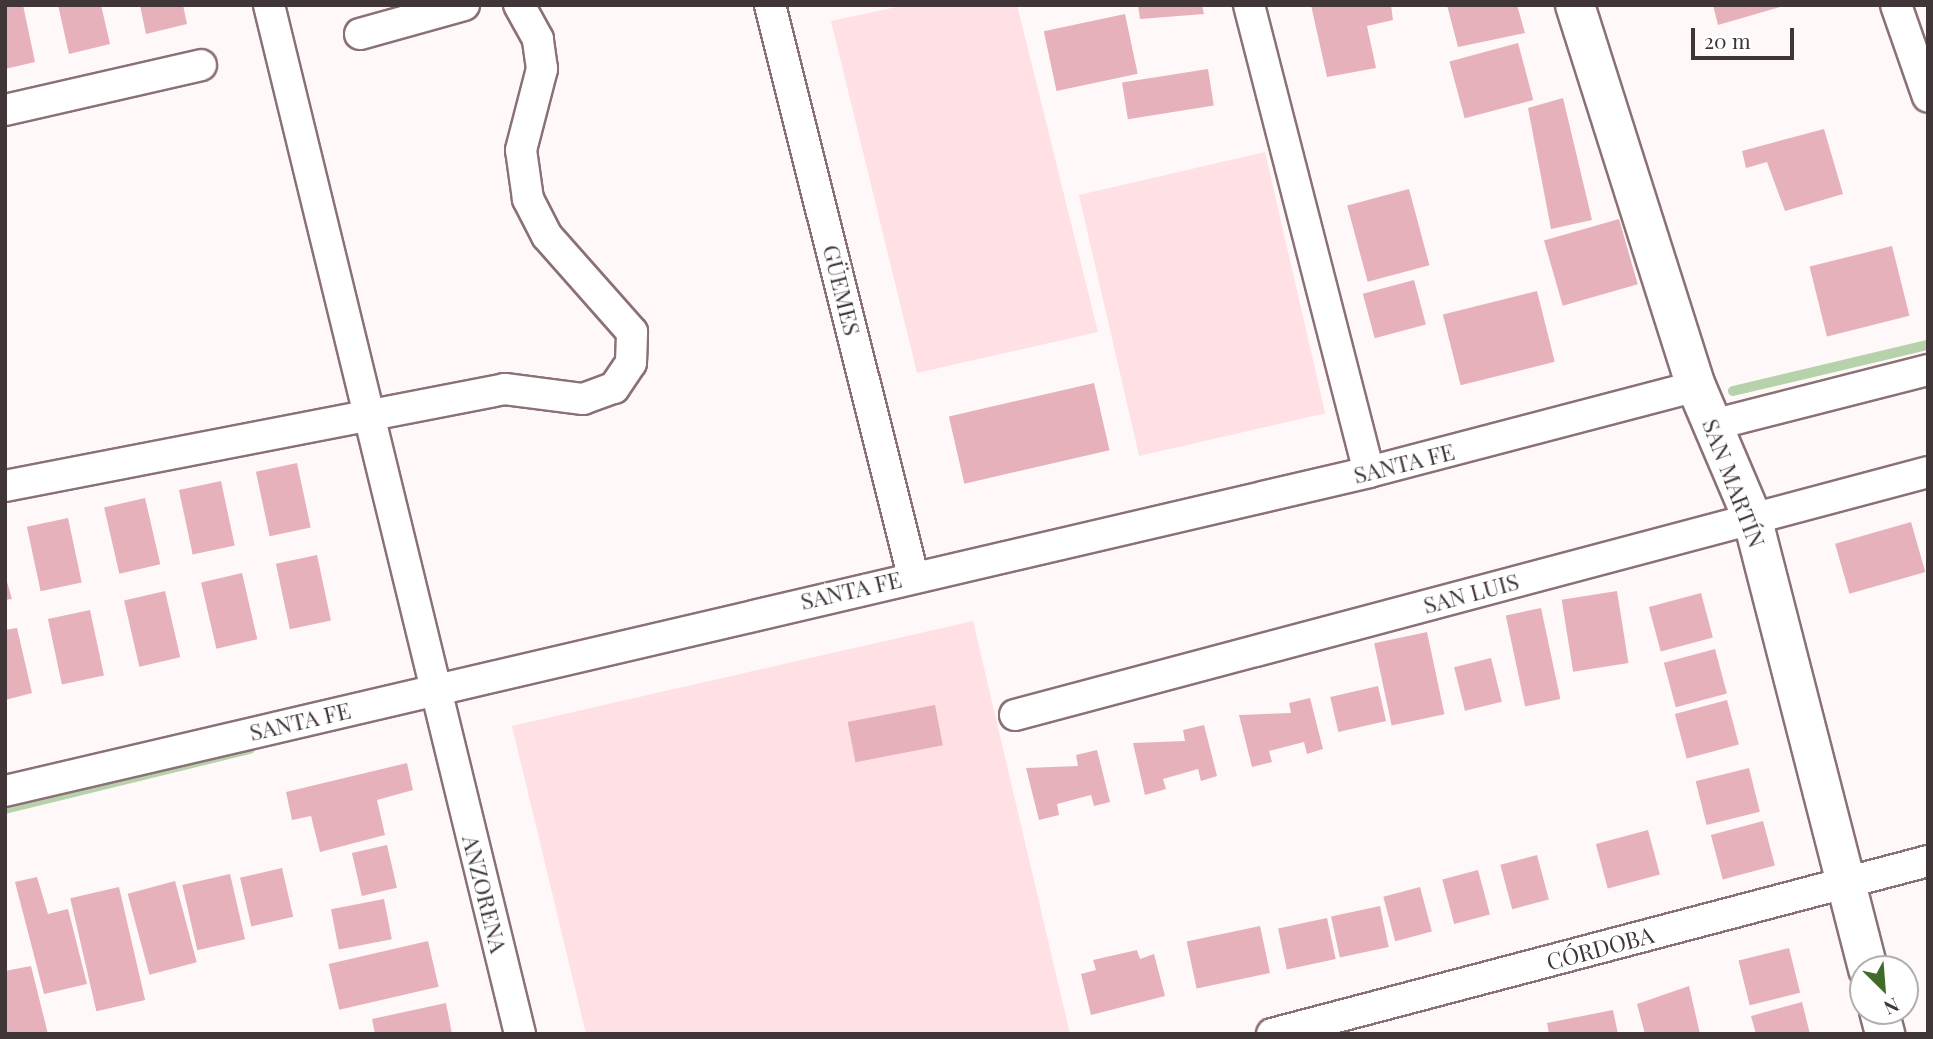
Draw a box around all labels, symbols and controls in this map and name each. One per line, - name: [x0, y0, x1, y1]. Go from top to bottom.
- scale bar: [1695, 14, 1798, 58]
- text: 20 m: [1704, 26, 1751, 54]
- street label: GÜEMES: [817, 242, 867, 338]
- street label: SAN MARTÍN: [1697, 415, 1771, 551]
- street label: SANTA FE: [1351, 437, 1457, 489]
- street label: SANTA FE: [798, 565, 904, 615]
- street label: SAN LUIS: [1420, 567, 1522, 619]
- street label: SANTA FE: [247, 696, 353, 746]
- street label: ANZORENA: [457, 832, 513, 956]
- street label: CÓRDOBA: [1543, 920, 1657, 976]
- north arrow: [1849, 955, 1919, 1025]
- text: N: [1880, 993, 1904, 1022]

